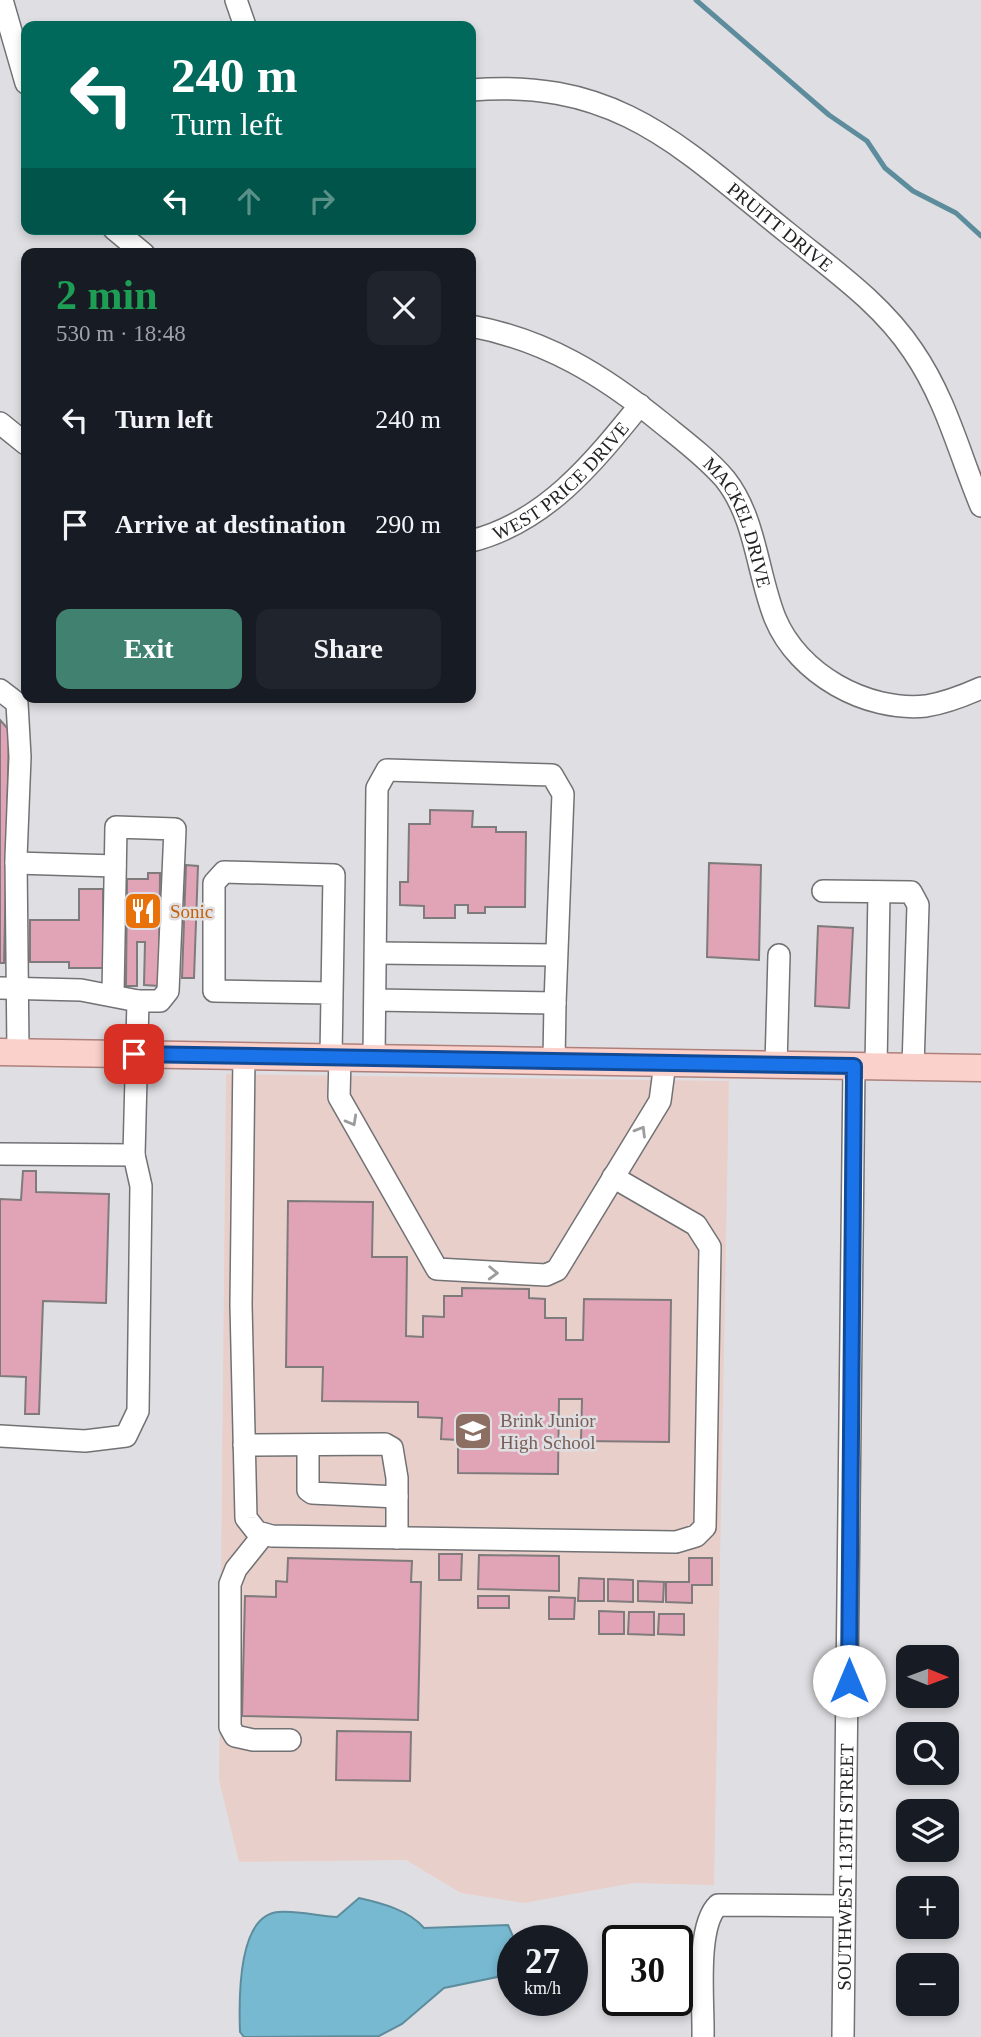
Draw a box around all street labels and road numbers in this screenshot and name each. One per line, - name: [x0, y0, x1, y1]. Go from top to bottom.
- street label: PRUITT DRIVE: [724, 178, 837, 276]
- street label: WEST PRICE DRIVE: [489, 417, 633, 544]
- street label: MACKEL DRIVE: [699, 453, 775, 590]
- street label: SOUTHWEST 113TH STREET: [833, 1743, 857, 1991]

